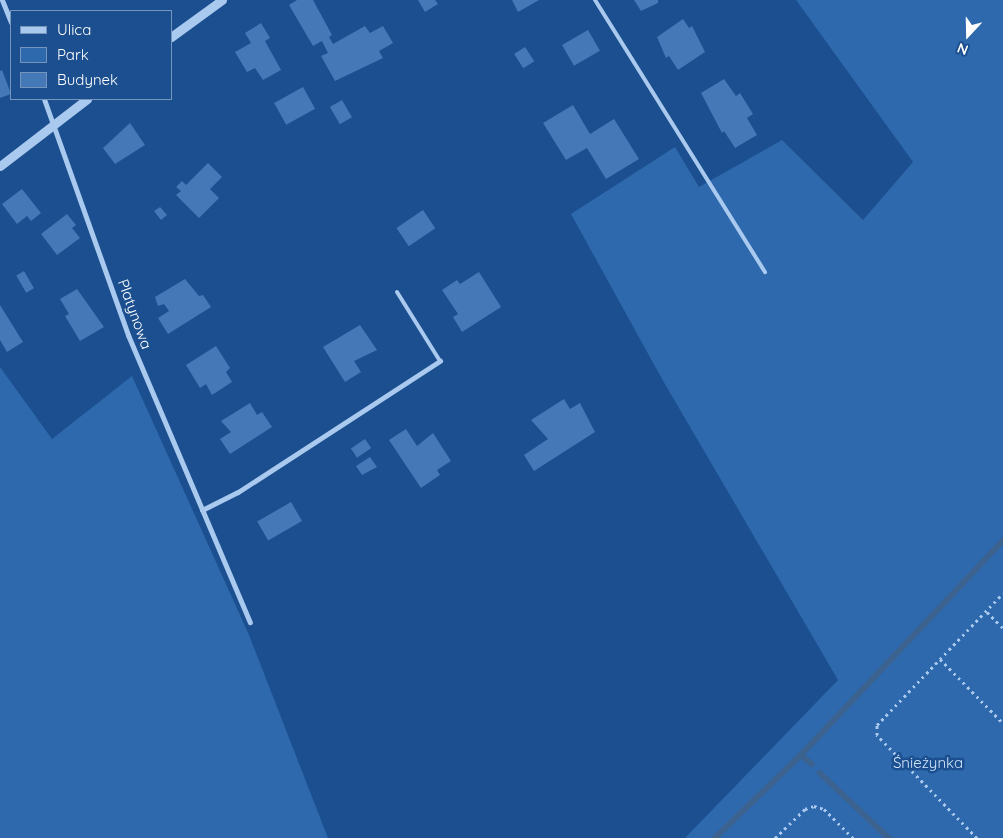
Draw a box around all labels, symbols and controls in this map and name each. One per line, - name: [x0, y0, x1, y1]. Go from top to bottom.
- legend: [10, 10, 172, 100]
- north arrow: [943, 10, 993, 60]
- text: Ulica: [57, 20, 91, 39]
- text: N: [955, 39, 971, 59]
- text: Park: [57, 45, 89, 64]
- text: Budynek: [57, 70, 118, 89]
- street label: Platynowa: [114, 277, 156, 351]
- park label: Śnieżynka: [893, 754, 963, 772]

